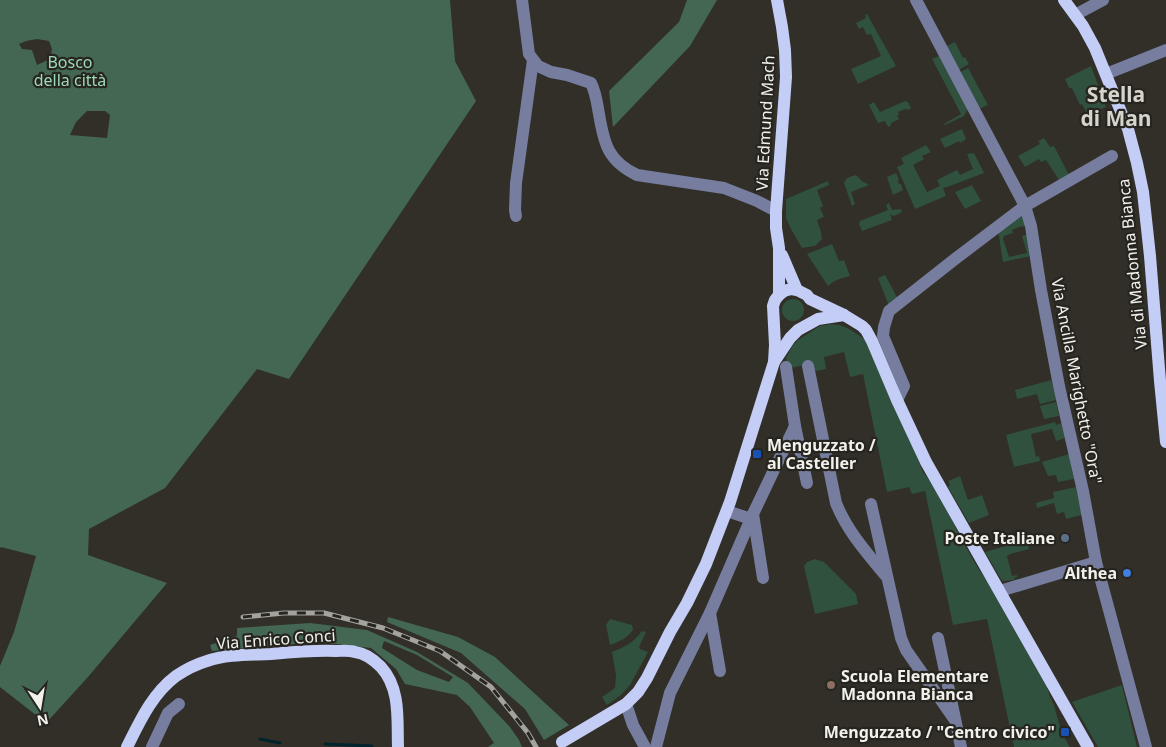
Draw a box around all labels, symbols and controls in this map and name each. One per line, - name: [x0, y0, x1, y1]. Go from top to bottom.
- park label: Bosco della città: [34, 51, 106, 91]
- street label: Via Edmund Mach: [750, 55, 780, 191]
- district label: Stella di Man: [1080, 80, 1152, 132]
- street label: Via di Madonna Bianca: [1112, 178, 1152, 350]
- street label: Via Ancilla Marighetto "Ora": [1046, 276, 1108, 486]
- place label: Menguzzato / al Casteller: [767, 434, 876, 474]
- marker: Menguzzato / al Casteller: [751, 448, 763, 460]
- place label: Poste Italiane: [945, 527, 1055, 549]
- marker: Poste Italiane: [1059, 532, 1071, 544]
- place label: Althea: [1065, 562, 1117, 584]
- marker: Althea: [1121, 567, 1133, 579]
- street label: Via Enrico Conci: [216, 624, 336, 654]
- place label: Scuola Elementare Madonna Bianca: [841, 665, 989, 705]
- marker: Scuola Elementare Madonna Bianca: [825, 679, 837, 691]
- north arrow: [15, 682, 65, 732]
- text: N: [35, 710, 50, 731]
- place label: Menguzzato / "Centro civico": [824, 721, 1055, 743]
- marker: Menguzzato / "Centro civico": [1059, 726, 1071, 738]

